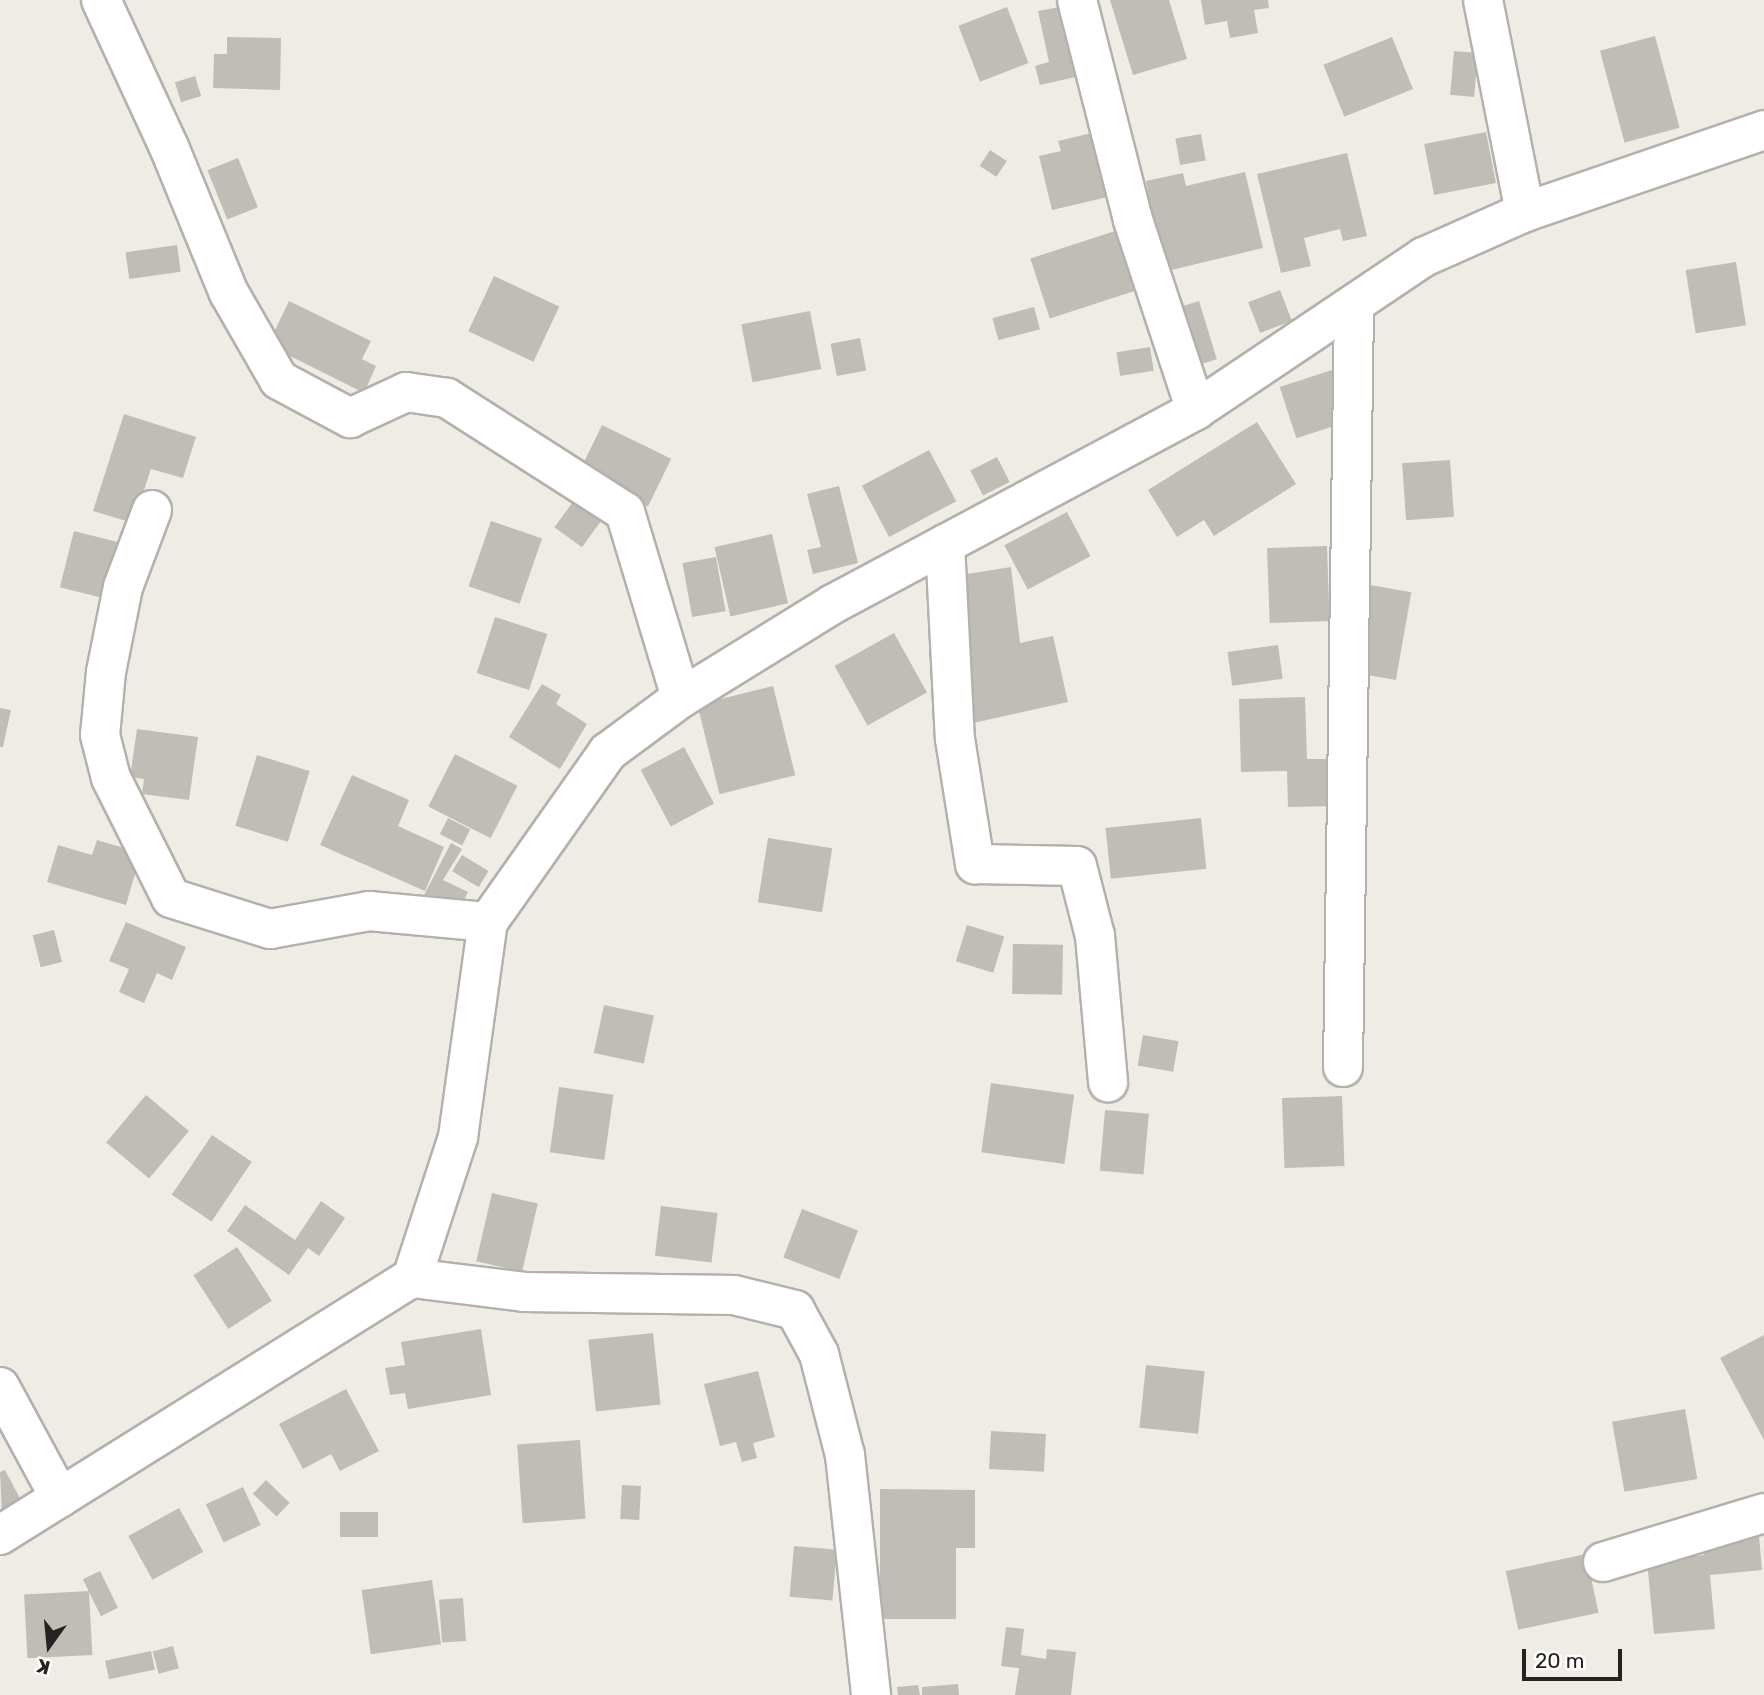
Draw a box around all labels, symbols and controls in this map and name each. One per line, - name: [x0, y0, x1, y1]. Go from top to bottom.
- north arrow: [14, 1611, 84, 1681]
- scale bar: [1526, 1636, 1626, 1680]
- text: 20 m: [1535, 1648, 1584, 1673]
- text: K: [34, 1654, 53, 1680]

